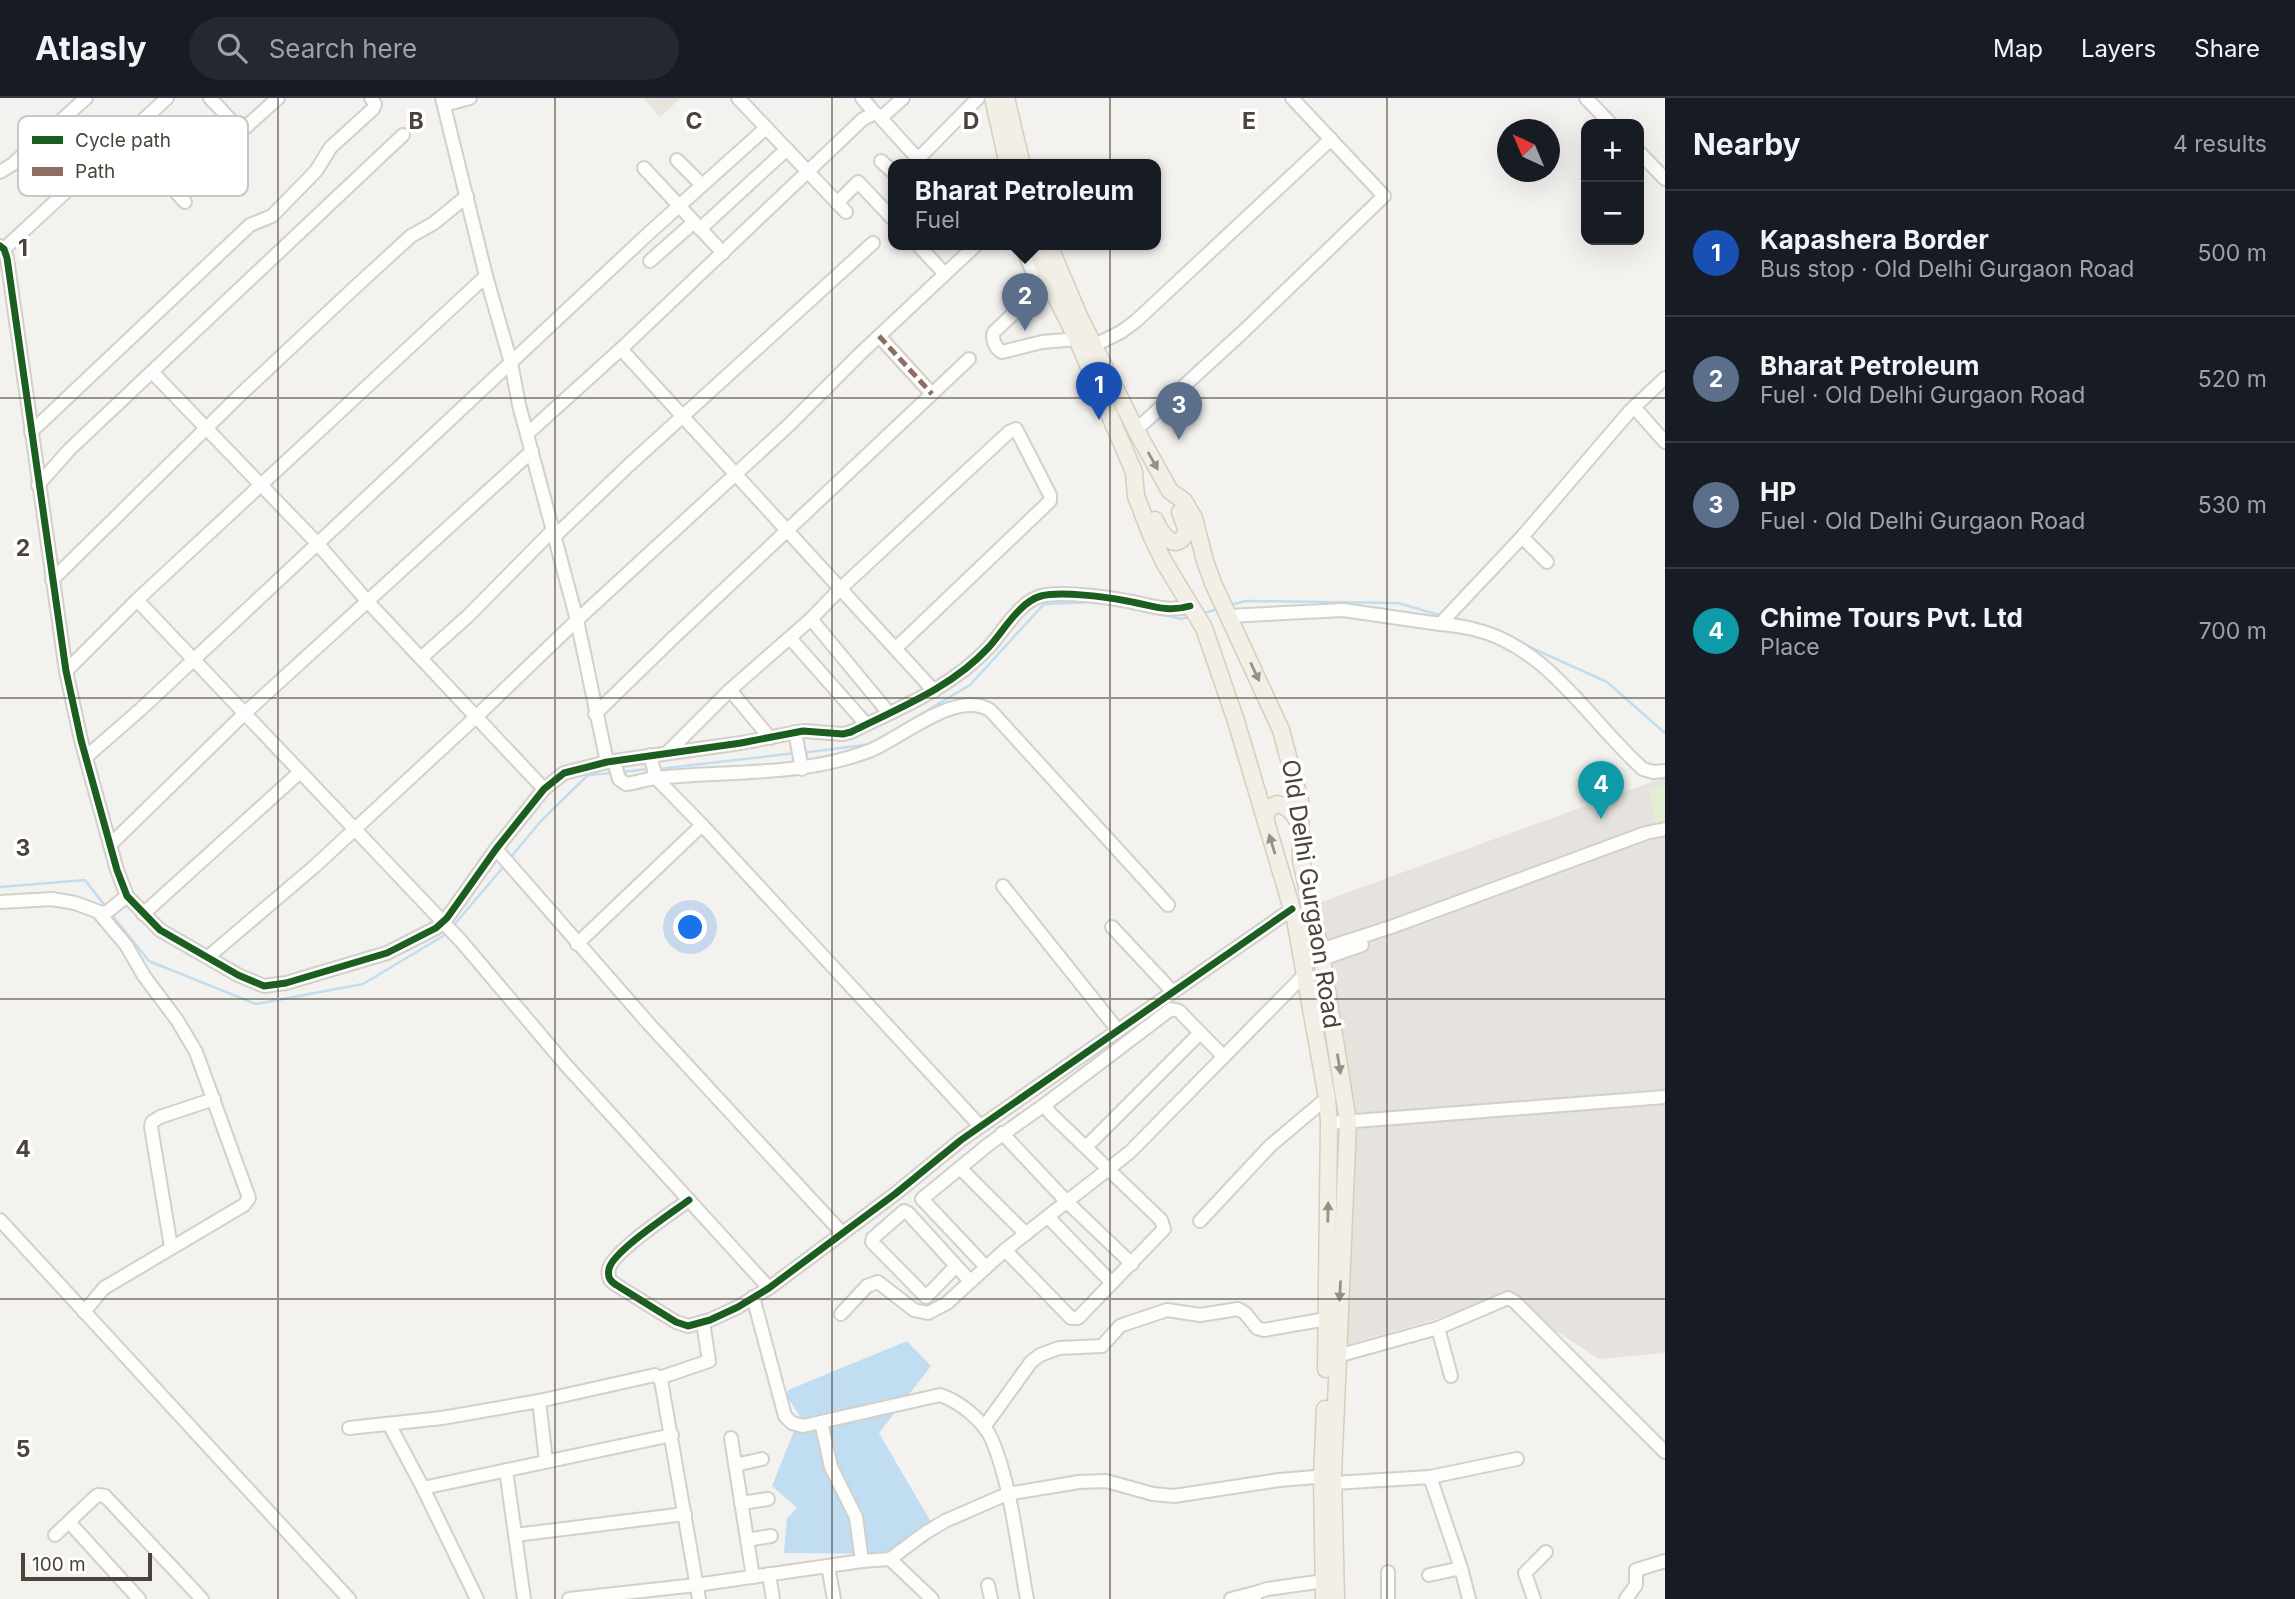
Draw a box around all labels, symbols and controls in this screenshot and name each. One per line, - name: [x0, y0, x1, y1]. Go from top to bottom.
- search box: [189, 17, 679, 80]
- text: Atlasly: [35, 28, 147, 68]
- icon: search: [213, 29, 251, 67]
- text: Search here: [269, 33, 417, 64]
- text: Map: [1993, 34, 2043, 63]
- text: Layers: [2081, 34, 2156, 63]
- text: Share: [2194, 34, 2260, 63]
- text: B: [408, 107, 424, 135]
- text: C: [685, 107, 703, 135]
- text: D: [963, 107, 979, 135]
- text: E: [1242, 107, 1256, 135]
- legend: [18, 116, 248, 196]
- north arrow: [1497, 119, 1560, 182]
- map controls: [1581, 119, 1644, 245]
- button: +: [1581, 119, 1644, 182]
- text: Nearby: [1693, 126, 1801, 162]
- text: Cycle path: [75, 129, 171, 152]
- text: 4 results: [2173, 130, 2267, 158]
- popup: [888, 159, 1161, 250]
- text: Path: [75, 160, 115, 183]
- text: Bharat Petroleum: [915, 175, 1134, 206]
- button: −: [1581, 182, 1644, 245]
- text: Fuel: [915, 206, 960, 234]
- text: Kapashera Border: [1760, 224, 1989, 255]
- text: 1: [18, 234, 28, 262]
- text: 1: [1711, 239, 1721, 267]
- text: 500 m: [2197, 239, 2267, 267]
- text: Bus stop · Old Delhi Gurgaon Road: [1760, 255, 2134, 283]
- pin: 2: [1002, 273, 1048, 331]
- text: Bharat Petroleum: [1760, 350, 1979, 381]
- pin: 1: [1076, 362, 1122, 420]
- text: 2: [1709, 365, 1723, 393]
- text: 520 m: [2198, 365, 2267, 393]
- text: Fuel · Old Delhi Gurgaon Road: [1760, 381, 2085, 409]
- pin: 3: [1156, 382, 1202, 440]
- one-way arrow: [1147, 451, 1159, 471]
- text: HP: [1760, 476, 1796, 507]
- text: 3: [1709, 491, 1723, 519]
- text: 530 m: [2198, 491, 2267, 519]
- text: Fuel · Old Delhi Gurgaon Road: [1760, 507, 2085, 535]
- text: 2: [16, 534, 30, 562]
- text: Chime Tours Pvt. Ltd: [1760, 602, 2023, 633]
- text: 4: [1708, 617, 1724, 645]
- text: 700 m: [2199, 617, 2267, 645]
- text: Place: [1760, 633, 1820, 661]
- one-way arrow: [1250, 662, 1261, 683]
- street label: Old Delhi Gurgaon Road: [1276, 758, 1347, 1030]
- pin: 4: [1578, 761, 1624, 819]
- one-way arrow: [1267, 833, 1277, 854]
- text: 3: [16, 834, 30, 862]
- your location: [673, 910, 707, 944]
- one-way arrow: [1334, 1053, 1345, 1075]
- text: 4: [15, 1135, 31, 1163]
- one-way arrow: [1322, 1201, 1334, 1223]
- one-way arrow: [1335, 1280, 1346, 1302]
- text: 5: [16, 1435, 30, 1463]
- scale bar: [21, 1550, 152, 1582]
- text: 100 m: [32, 1553, 86, 1576]

